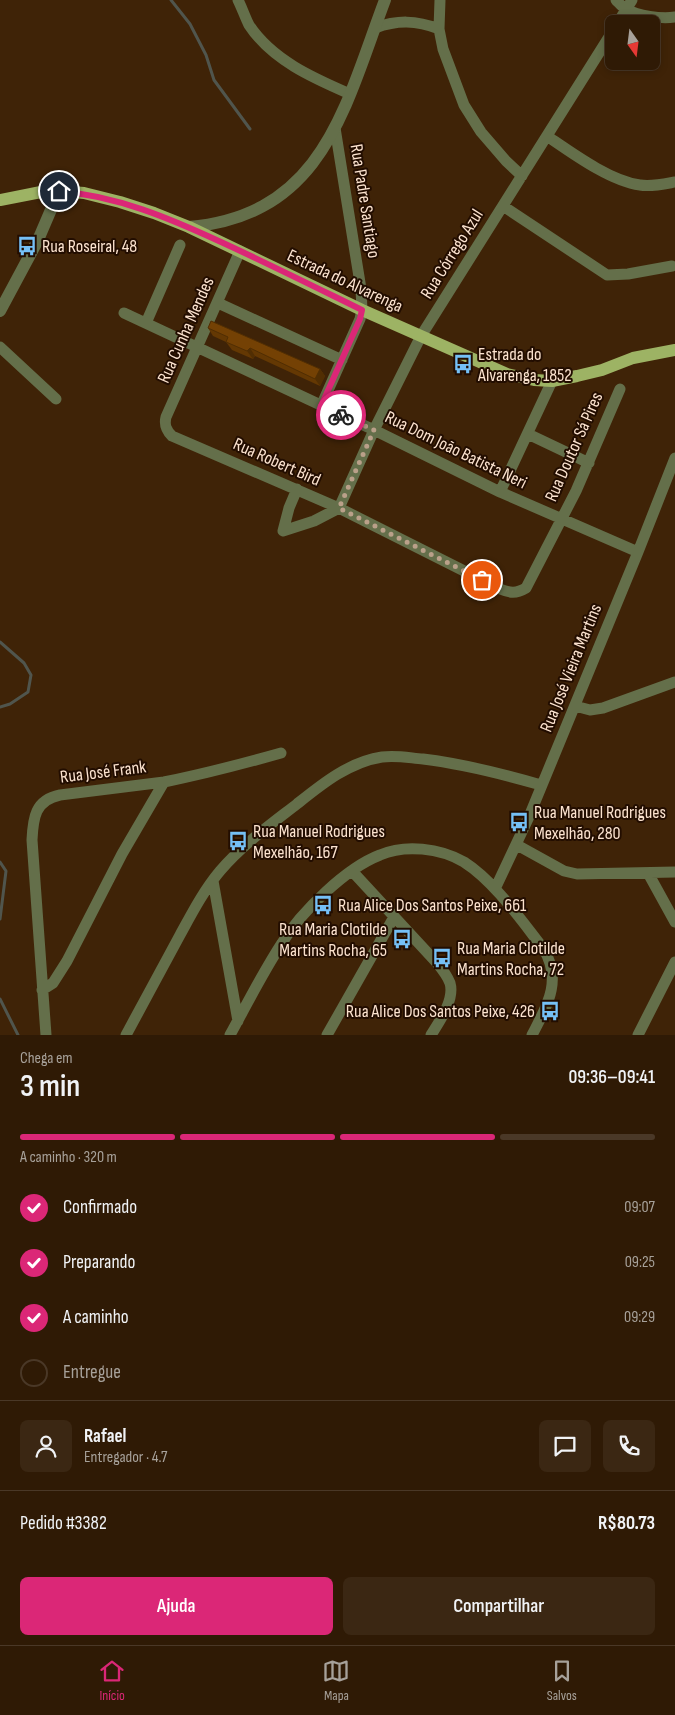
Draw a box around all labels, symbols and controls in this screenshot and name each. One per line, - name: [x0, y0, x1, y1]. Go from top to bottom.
- north arrow: [605, 15, 660, 70]
- map controls: [605, 15, 660, 70]
- street label: Rua Padre Santiago: [346, 142, 384, 260]
- pin: [38, 170, 80, 212]
- icon: home: [45, 177, 73, 205]
- street label: Rua Córrego Azul: [416, 205, 488, 303]
- bus stop icon: Rua Roseiral, 48: [16, 235, 38, 257]
- place label: Rua Roseiral, 48: [42, 236, 137, 257]
- street label: Estrada do Alvarenga: [284, 245, 406, 317]
- street label: Rua Cunha Mendes: [153, 274, 219, 386]
- place label: Estrada do Alvarenga, 1852: [477, 344, 572, 386]
- bus stop icon: Estrada do Alvarenga, 1852: [452, 353, 474, 375]
- street label: Rua Doutor Sá Pires: [541, 389, 607, 505]
- courier: [316, 390, 366, 440]
- icon: bike: [327, 401, 355, 429]
- street label: Rua Dom João Batista Neri: [382, 407, 530, 493]
- street label: Rua Robert Bird: [230, 433, 324, 491]
- pin: [461, 559, 503, 601]
- icon: bag: [468, 566, 496, 594]
- street label: Rua José Vieira Martins: [536, 601, 606, 735]
- street label: Rua José Frank: [59, 756, 147, 788]
- place label: Rua Manuel Rodrigues Mexelhão, 280: [534, 802, 666, 844]
- bus stop icon: Rua Manuel Rodrigues Mexelhão, 280: [508, 811, 530, 833]
- place label: Rua Manuel Rodrigues Mexelhão, 167: [253, 821, 385, 863]
- bus stop icon: Rua Manuel Rodrigues Mexelhão, 167: [227, 830, 249, 852]
- bus stop icon: Rua Alice Dos Santos Peixe, 661: [312, 894, 334, 916]
- place label: Rua Alice Dos Santos Peixe, 661: [338, 895, 527, 916]
- place label: Rua Maria Clotilde Martins Rocha, 65: [279, 919, 387, 961]
- bus stop icon: Rua Maria Clotilde Martins Rocha, 65: [391, 928, 413, 950]
- place label: Rua Maria Clotilde Martins Rocha, 72: [457, 938, 565, 980]
- bus stop icon: Rua Maria Clotilde Martins Rocha, 72: [431, 947, 453, 969]
- bus stop icon: Rua Alice Dos Santos Peixe, 426: [539, 1000, 561, 1022]
- place label: Rua Alice Dos Santos Peixe, 426: [346, 1001, 535, 1022]
- text: Chega em: [20, 1049, 73, 1068]
- text: 09:36–09:41: [569, 1066, 655, 1089]
- text: 3 min: [20, 1067, 80, 1106]
- text: A caminho · 320 m: [20, 1148, 117, 1167]
- icon: check: [20, 1194, 48, 1222]
- text: Confirmado: [63, 1196, 137, 1219]
- text: 09:07: [624, 1198, 655, 1217]
- icon: check: [20, 1249, 48, 1277]
- text: Preparando: [63, 1251, 135, 1274]
- text: 09:25: [625, 1253, 655, 1272]
- icon: check: [20, 1304, 48, 1332]
- text: A caminho: [63, 1306, 129, 1329]
- text: 09:29: [624, 1308, 655, 1327]
- text: Entregue: [63, 1361, 121, 1384]
- button: person: [20, 1420, 72, 1472]
- button: chat: [539, 1420, 591, 1472]
- button: phone: [603, 1420, 655, 1472]
- text: Rafael: [84, 1425, 126, 1448]
- text: Entregador · 4.7: [84, 1448, 167, 1467]
- text: Pedido #3382: [20, 1512, 107, 1535]
- text: R$80.73: [598, 1512, 655, 1535]
- button: Ajuda: [20, 1577, 333, 1635]
- button: Compartilhar: [343, 1577, 655, 1635]
- tab: Início: [98, 1657, 126, 1704]
- tab: Mapa: [322, 1657, 350, 1704]
- tab: Salvos: [547, 1657, 577, 1704]

